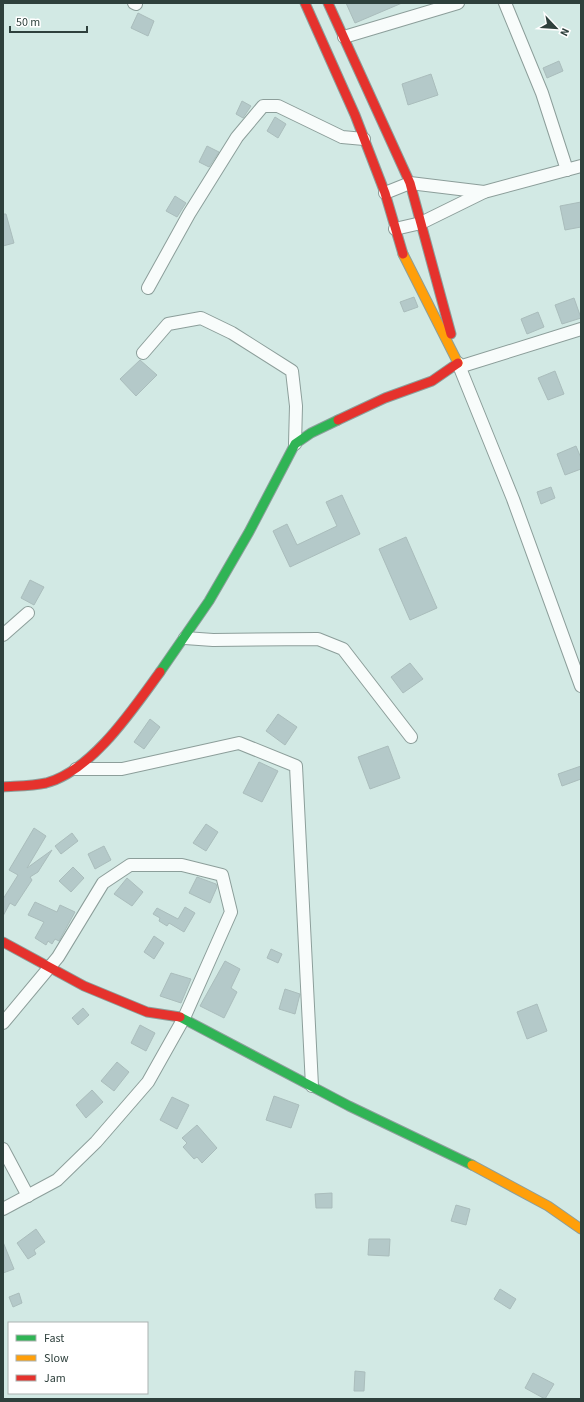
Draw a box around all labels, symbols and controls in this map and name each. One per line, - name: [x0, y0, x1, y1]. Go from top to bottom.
- scale bar: [10, 8, 87, 34]
- north arrow: [536, 8, 576, 48]
- text: 50 m: [16, 14, 40, 31]
- text: N: [556, 26, 573, 39]
- legend: [8, 1322, 148, 1394]
- text: Fast: [44, 1330, 64, 1347]
- text: Slow: [44, 1350, 69, 1367]
- text: Jam: [44, 1370, 66, 1387]

